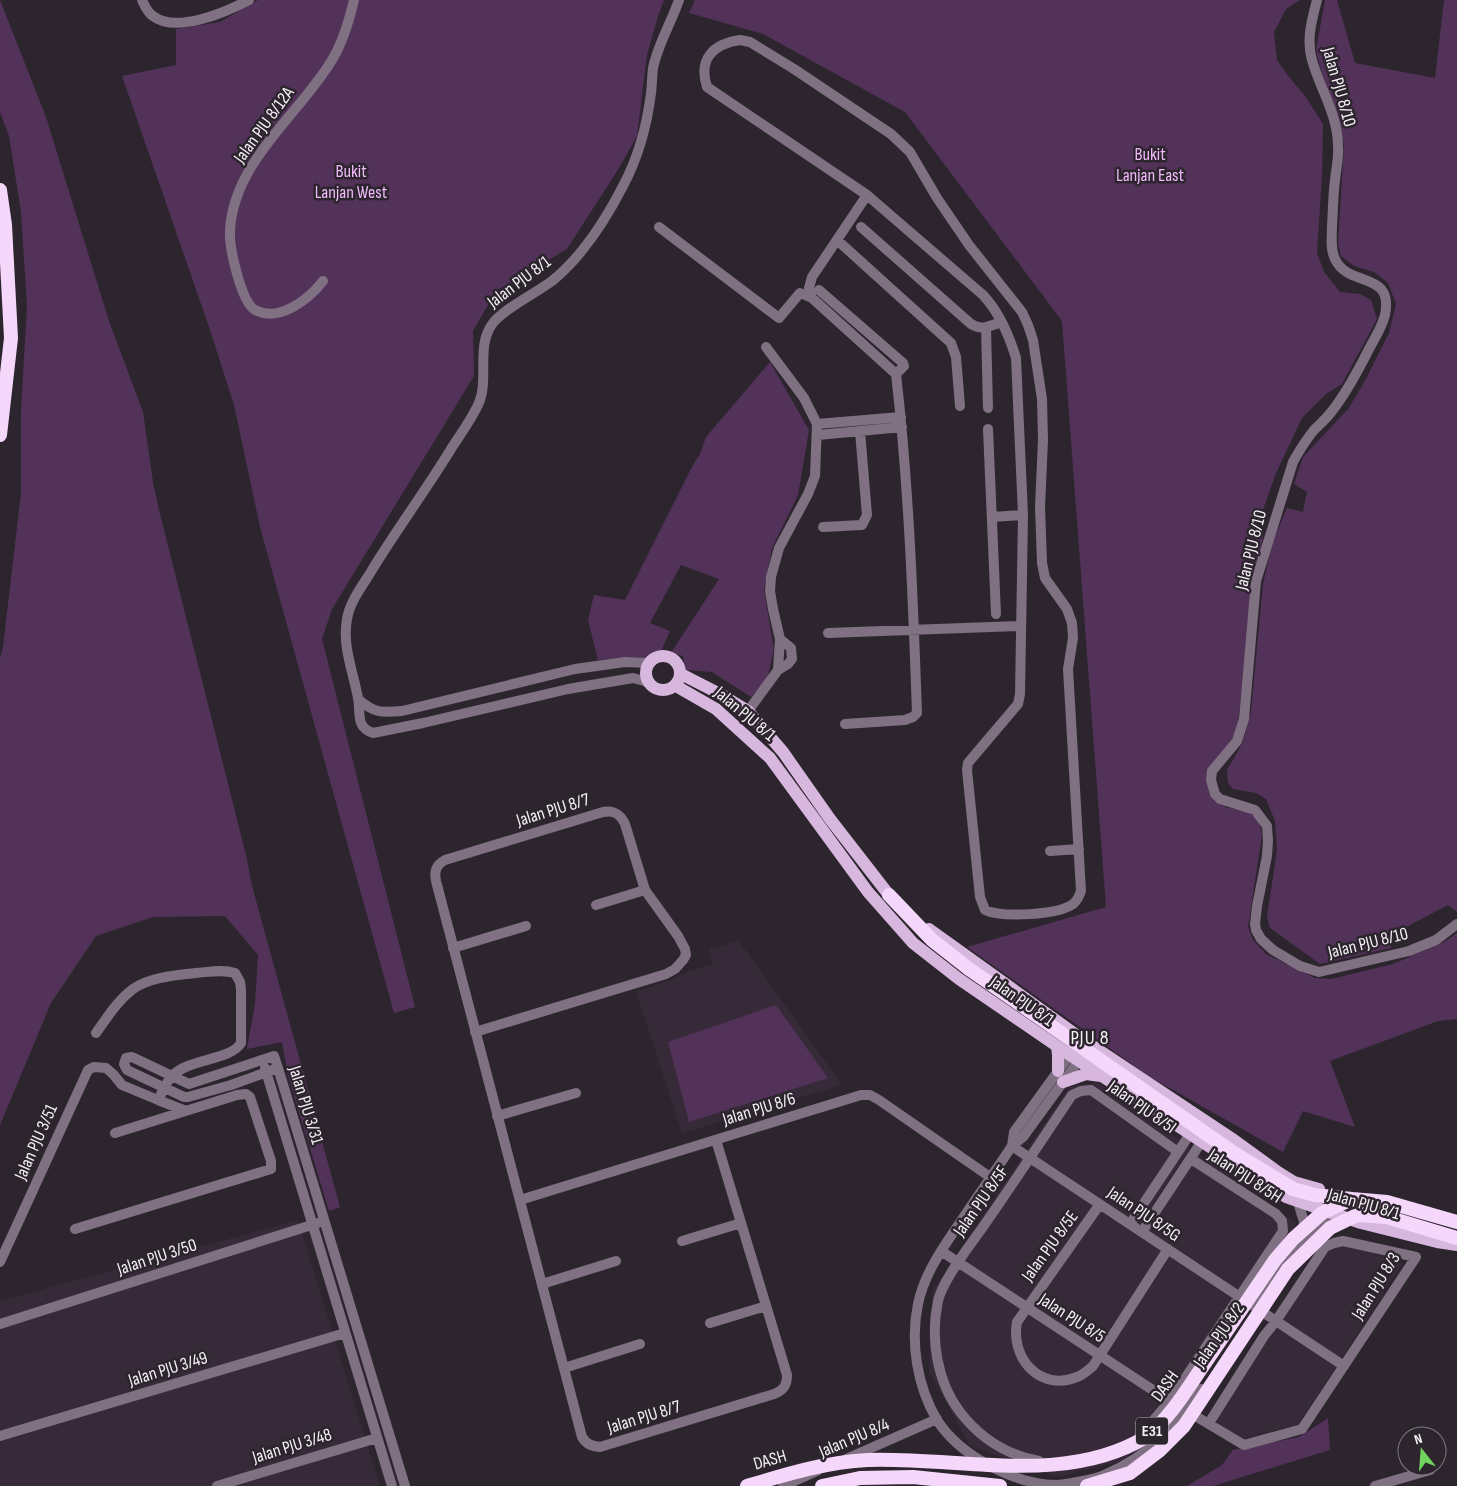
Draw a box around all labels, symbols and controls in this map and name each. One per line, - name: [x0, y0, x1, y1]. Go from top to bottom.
- street label: Jalan PJU 8/10: [1317, 44, 1360, 129]
- street label: Jalan PJU 8/12A: [229, 83, 299, 168]
- park label: Bukit Lanjan East: [1116, 144, 1185, 186]
- park label: Bukit Lanjan West: [315, 161, 388, 203]
- street label: Jalan PJU 8/1: [482, 251, 555, 313]
- street label: Jalan PJU 8/10: [1231, 508, 1271, 593]
- street label: Jalan PJU 8/1: [709, 682, 780, 746]
- street label: Jalan PJU 8/7: [513, 789, 593, 831]
- street label: Jalan PJU 8/10: [1325, 923, 1410, 963]
- street label: Jalan PJU 8/1: [985, 971, 1059, 1031]
- district label: PJU 8: [1070, 1026, 1110, 1050]
- street label: Jalan PJU 3/31: [284, 1062, 328, 1147]
- street label: Jalan PJU 8/5I: [1103, 1075, 1180, 1138]
- street label: Jalan PJU 8/6: [719, 1088, 798, 1130]
- street label: Jalan PJU 3/51: [10, 1100, 62, 1184]
- street label: Jalan PJU 8/5H: [1203, 1144, 1286, 1208]
- street label: Jalan PJU 8/5F: [948, 1162, 1013, 1241]
- street label: Jalan PJU 8/5G: [1103, 1181, 1185, 1246]
- street label: Jalan PJU 8/1: [1325, 1183, 1403, 1224]
- street label: Jalan PJU 8/5E: [1017, 1207, 1083, 1286]
- street label: Jalan PJU 3/50: [114, 1234, 199, 1280]
- street label: Jalan PJU 8/3: [1347, 1249, 1405, 1324]
- street label: Jalan PJU 8/5: [1034, 1288, 1109, 1347]
- street label: Jalan PJU 8/2: [1188, 1298, 1249, 1372]
- street label: Jalan PJU 3/49: [125, 1347, 210, 1391]
- street label: DASH: [1147, 1366, 1183, 1406]
- street label: Jalan PJU 8/7: [604, 1396, 684, 1438]
- street label: Jalan PJU 8/4: [815, 1414, 893, 1463]
- road number: E31: [1136, 1418, 1168, 1444]
- street label: Jalan PJU 3/48: [249, 1424, 334, 1468]
- north arrow: [1397, 1426, 1447, 1476]
- text: N: [1412, 1430, 1424, 1448]
- street label: DASH: [751, 1445, 789, 1475]

